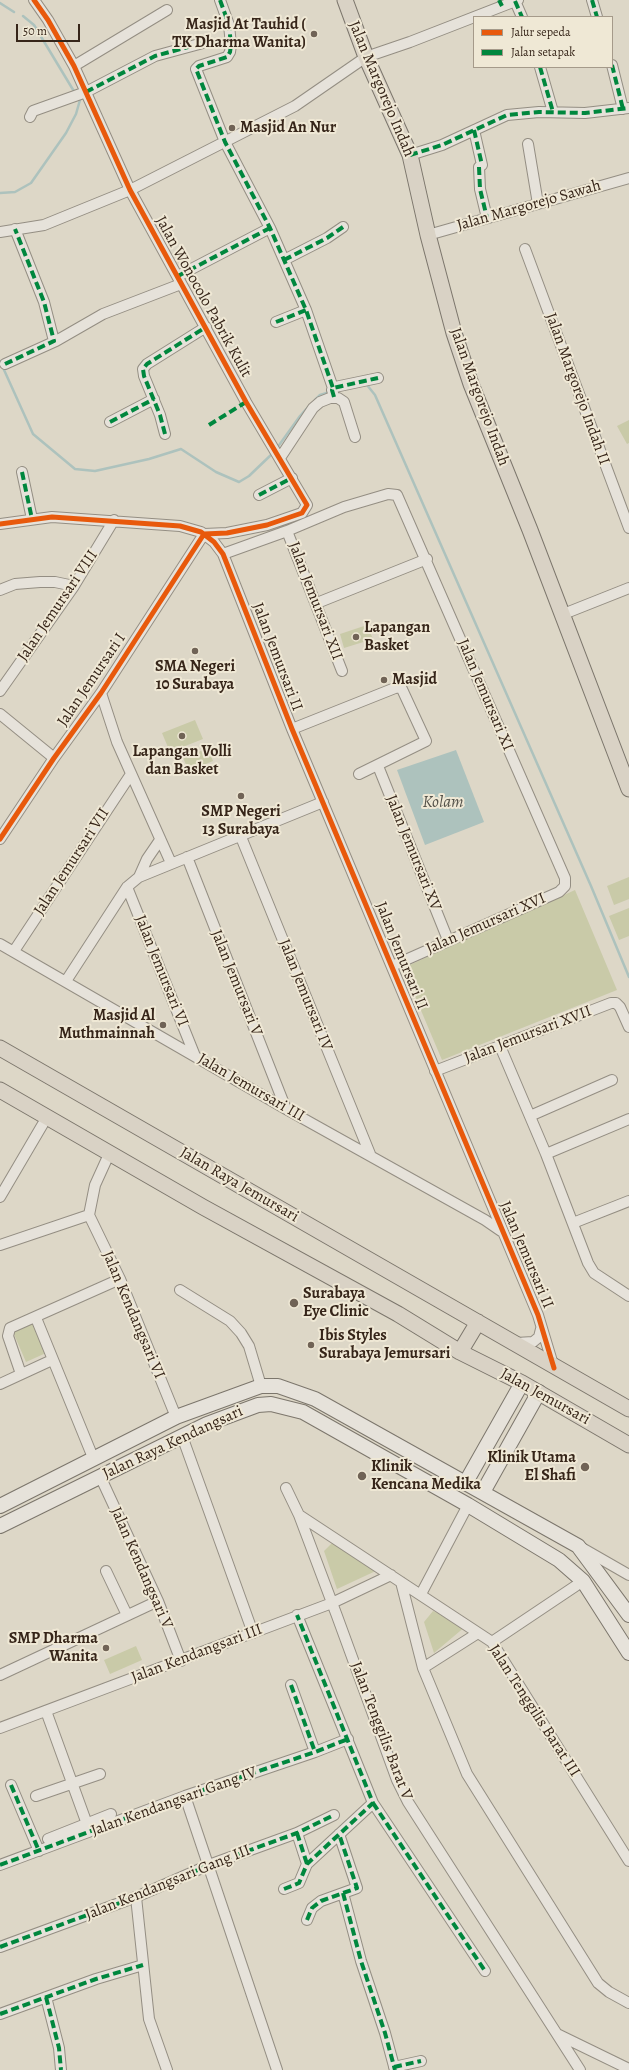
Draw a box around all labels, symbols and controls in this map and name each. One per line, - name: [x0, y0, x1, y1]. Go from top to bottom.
- place label: Masjid At Tauhid ( TK Dharma Wanita): [172, 15, 306, 53]
- scale bar: [18, 16, 82, 42]
- legend: [473, 16, 613, 68]
- street label: Jalan Margorejo Indah: [344, 18, 418, 160]
- text: 50 m: [23, 23, 47, 39]
- text: Jalur sepeda: [511, 24, 571, 40]
- marker: Masjid At Tauhid ( TK Dharma Wanita): [309, 29, 319, 39]
- text: Jalan setapak: [511, 44, 575, 60]
- place label: Masjid An Nur: [240, 118, 336, 138]
- marker: Masjid An Nur: [227, 123, 237, 133]
- street label: Jalan Margorejo Sawah: [455, 176, 603, 236]
- street label: Jalan Wonocolo Pabrik Kulit: [151, 213, 255, 381]
- street label: Jalan Margorejo Indah II: [541, 310, 613, 468]
- street label: Jalan Margorejo Indah: [445, 325, 513, 469]
- street label: Jalan Jemursari XII: [284, 539, 346, 663]
- street label: Jalan Jemursari VIII: [14, 547, 102, 665]
- street label: Jalan Jemursari II: [248, 600, 306, 714]
- place label: Lapangan Basket: [364, 618, 430, 656]
- street label: Jalan Jemursari I: [54, 630, 130, 730]
- marker: Lapangan Basket: [351, 632, 361, 642]
- street label: Jalan Jemursari XI: [453, 636, 517, 754]
- marker: SMA Negeri 10 Surabaya: [190, 646, 200, 656]
- place label: SMA Negeri 10 Surabaya: [155, 657, 235, 695]
- place label: Masjid: [392, 670, 437, 690]
- marker: Masjid: [379, 675, 389, 685]
- marker: Lapangan Volli dan Basket: [177, 731, 187, 741]
- place label: Lapangan Volli dan Basket: [132, 742, 232, 780]
- marker: SMP Negeri 13 Surabaya: [236, 791, 246, 801]
- street label: Jalan Jemursari XV: [381, 792, 445, 914]
- water label: Kolam: [422, 793, 464, 813]
- place label: SMP Negeri 13 Surabaya: [201, 802, 281, 840]
- street label: Jalan Jemursari VII: [30, 805, 114, 919]
- street label: Jalan Jemursari XVI: [423, 889, 549, 959]
- street label: Jalan Jemursari II: [371, 899, 431, 1013]
- street label: Jalan Jemursari VI: [130, 912, 192, 1030]
- street label: Jalan Jemursari V: [206, 927, 266, 1039]
- street label: Jalan Jemursari IV: [274, 936, 336, 1054]
- street label: Jalan Jemursari XVII: [462, 1002, 594, 1068]
- place label: Masjid Al Muthmainnah: [59, 1006, 155, 1044]
- marker: Masjid Al Muthmainnah: [158, 1020, 168, 1030]
- street label: Jalan Jemursari III: [194, 1050, 308, 1126]
- street label: Jalan Raya Jemursari: [176, 1143, 302, 1227]
- street label: Jalan Jemursari II: [495, 1199, 557, 1311]
- street label: Jalan Kendangsari VI: [97, 1248, 169, 1382]
- place label: Surabaya Eye Clinic: [303, 1284, 369, 1322]
- marker: Surabaya Eye Clinic: [288, 1297, 300, 1309]
- place label: Ibis Styles Surabaya Jemursari: [319, 1326, 450, 1364]
- marker: Ibis Styles Surabaya Jemursari: [306, 1340, 316, 1350]
- street label: Jalan Jemursari: [497, 1364, 593, 1430]
- street label: Jalan Raya Kendangsari: [100, 1402, 246, 1484]
- place label: Klinik Utama El Shafi: [487, 1448, 576, 1486]
- place label: Klinik Kencana Medika: [371, 1457, 481, 1495]
- marker: Klinik Utama El Shafi: [579, 1461, 591, 1473]
- marker: Klinik Kencana Medika: [356, 1470, 368, 1482]
- street label: Jalan Kendangsari V: [106, 1504, 176, 1632]
- street label: Jalan Kendangsari III: [129, 1620, 265, 1688]
- place label: SMP Dharma Wanita: [9, 1629, 98, 1667]
- street label: Jalan Tenggilis Barat III: [484, 1641, 584, 1781]
- marker: SMP Dharma Wanita: [101, 1643, 111, 1653]
- street label: Jalan Tenggilis Barat V: [346, 1659, 416, 1803]
- street label: Jalan Kendangsari Gang IV: [88, 1763, 260, 1841]
- street label: Jalan Kendangsari Gang III: [82, 1841, 254, 1925]

